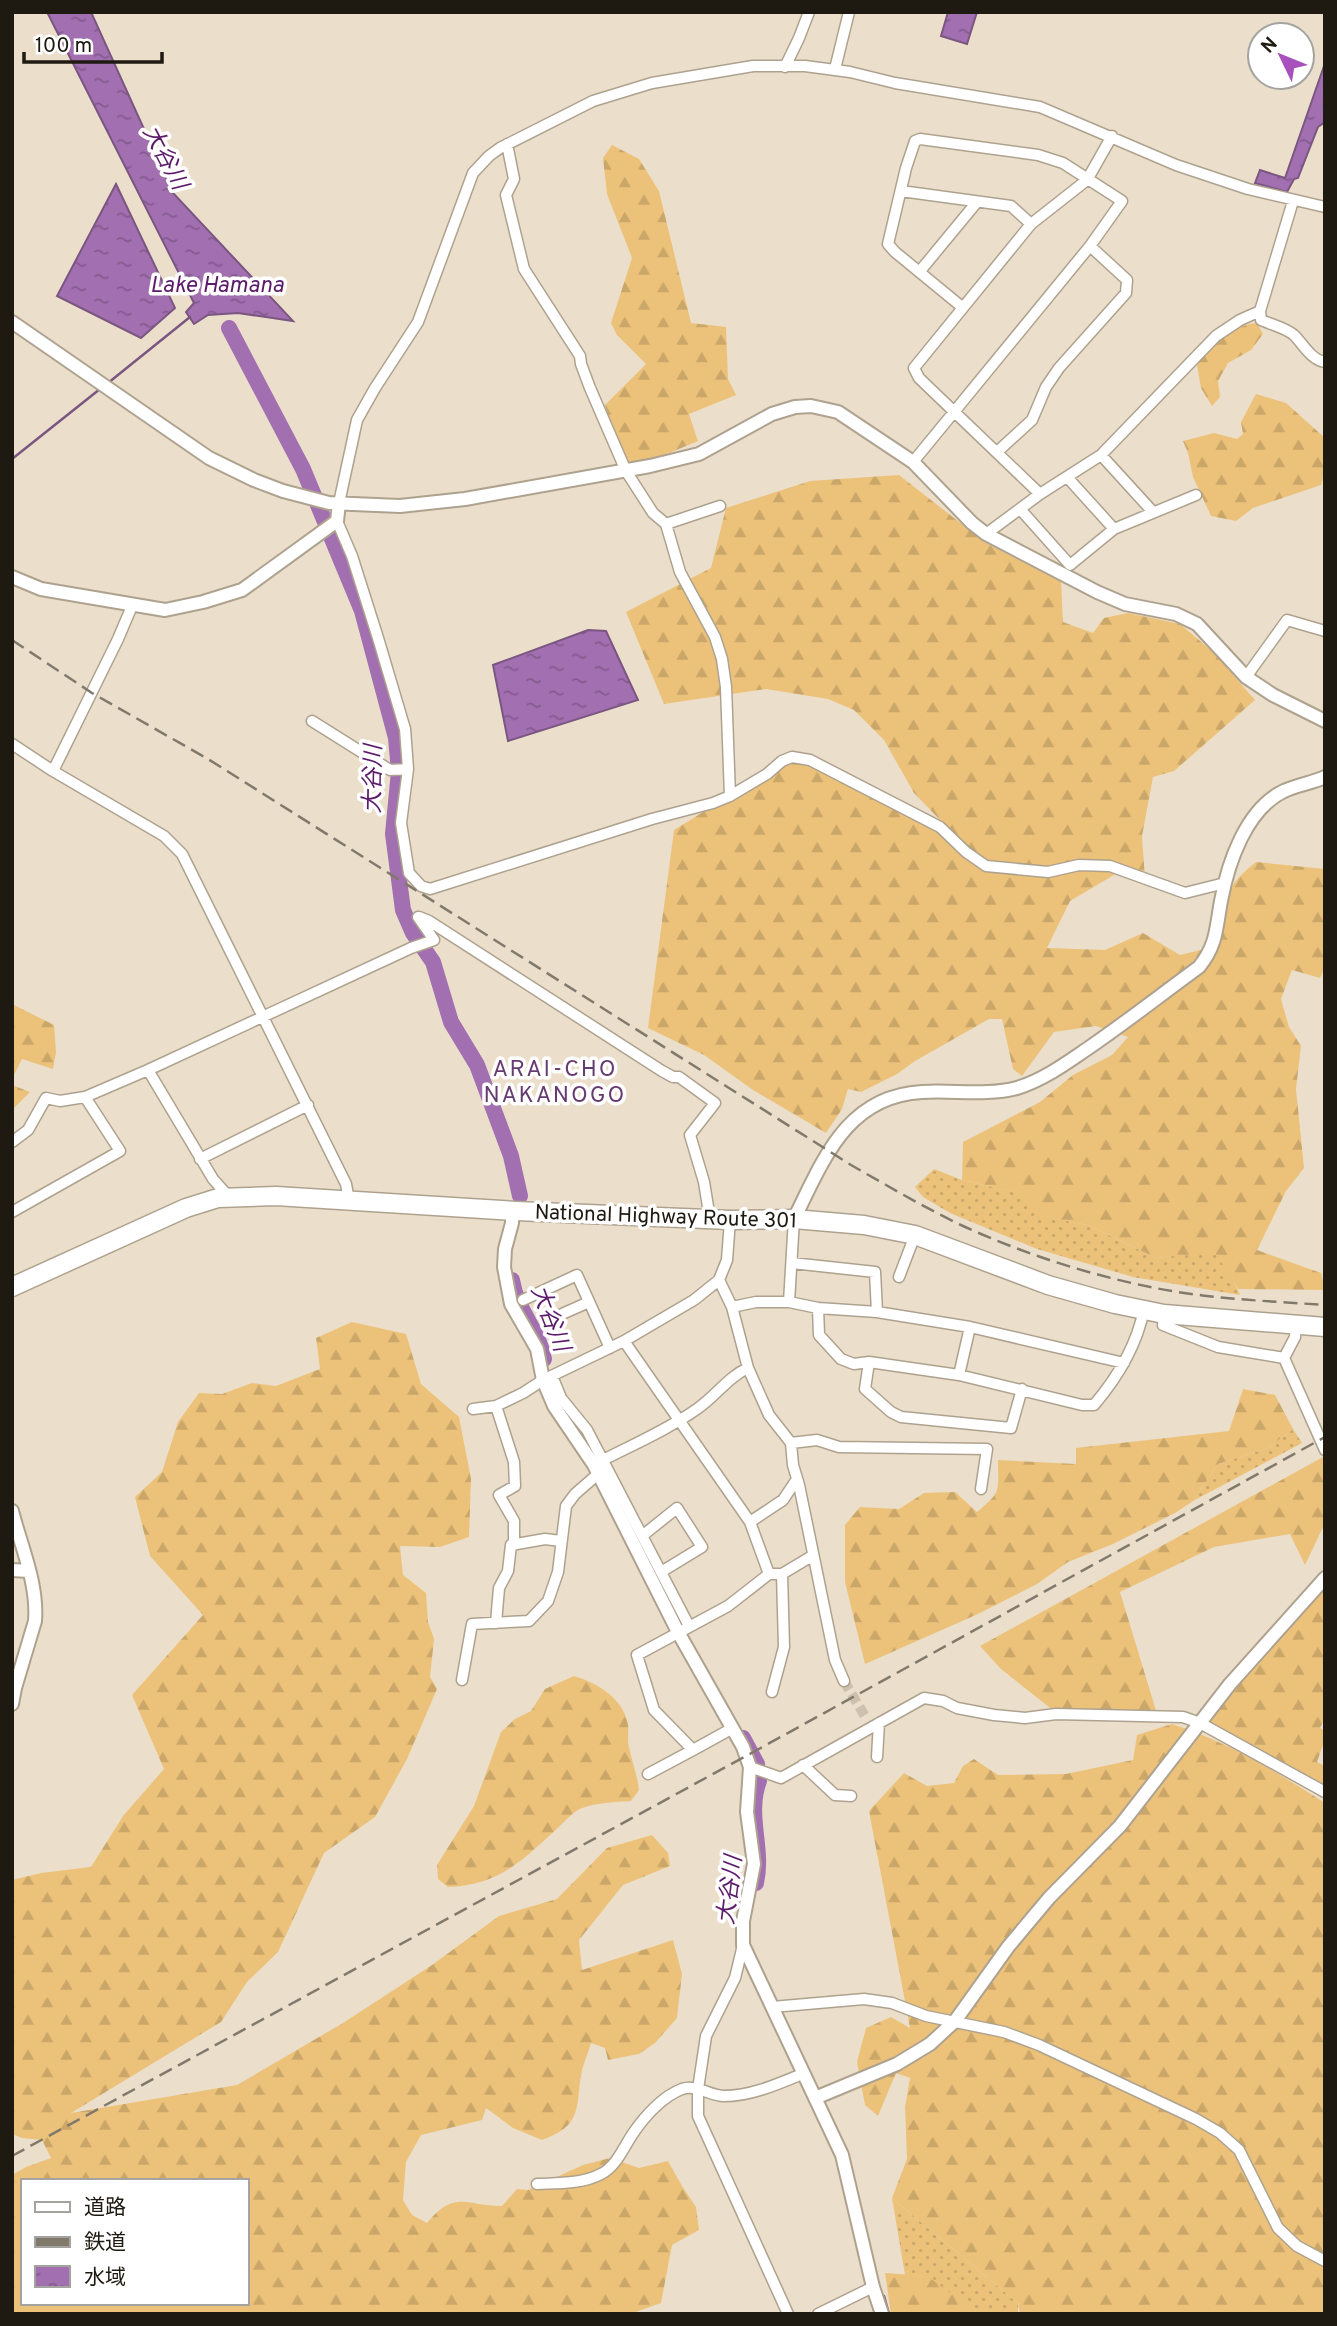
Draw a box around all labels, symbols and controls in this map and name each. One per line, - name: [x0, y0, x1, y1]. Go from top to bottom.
- scale bar: [24, 21, 163, 65]
- north arrow: [1246, 21, 1316, 91]
- text: 100 m: [35, 33, 92, 60]
- text: N: [1257, 33, 1283, 59]
- water label: 大谷川: [135, 121, 194, 198]
- water label: Lake Hamana: [150, 272, 284, 301]
- water label: 大谷川: [359, 741, 390, 814]
- district label: ARAI-CHO NAKANOGO: [484, 1056, 626, 1111]
- street label: National Highway Route 301: [534, 1199, 798, 1236]
- water label: 大谷川: [523, 1281, 576, 1359]
- water label: 大谷川: [713, 1851, 750, 1926]
- legend: [21, 2179, 248, 2305]
- text: 道路: [84, 2195, 126, 2222]
- text: 鉄道: [84, 2230, 126, 2257]
- text: 水域: [84, 2265, 126, 2292]

